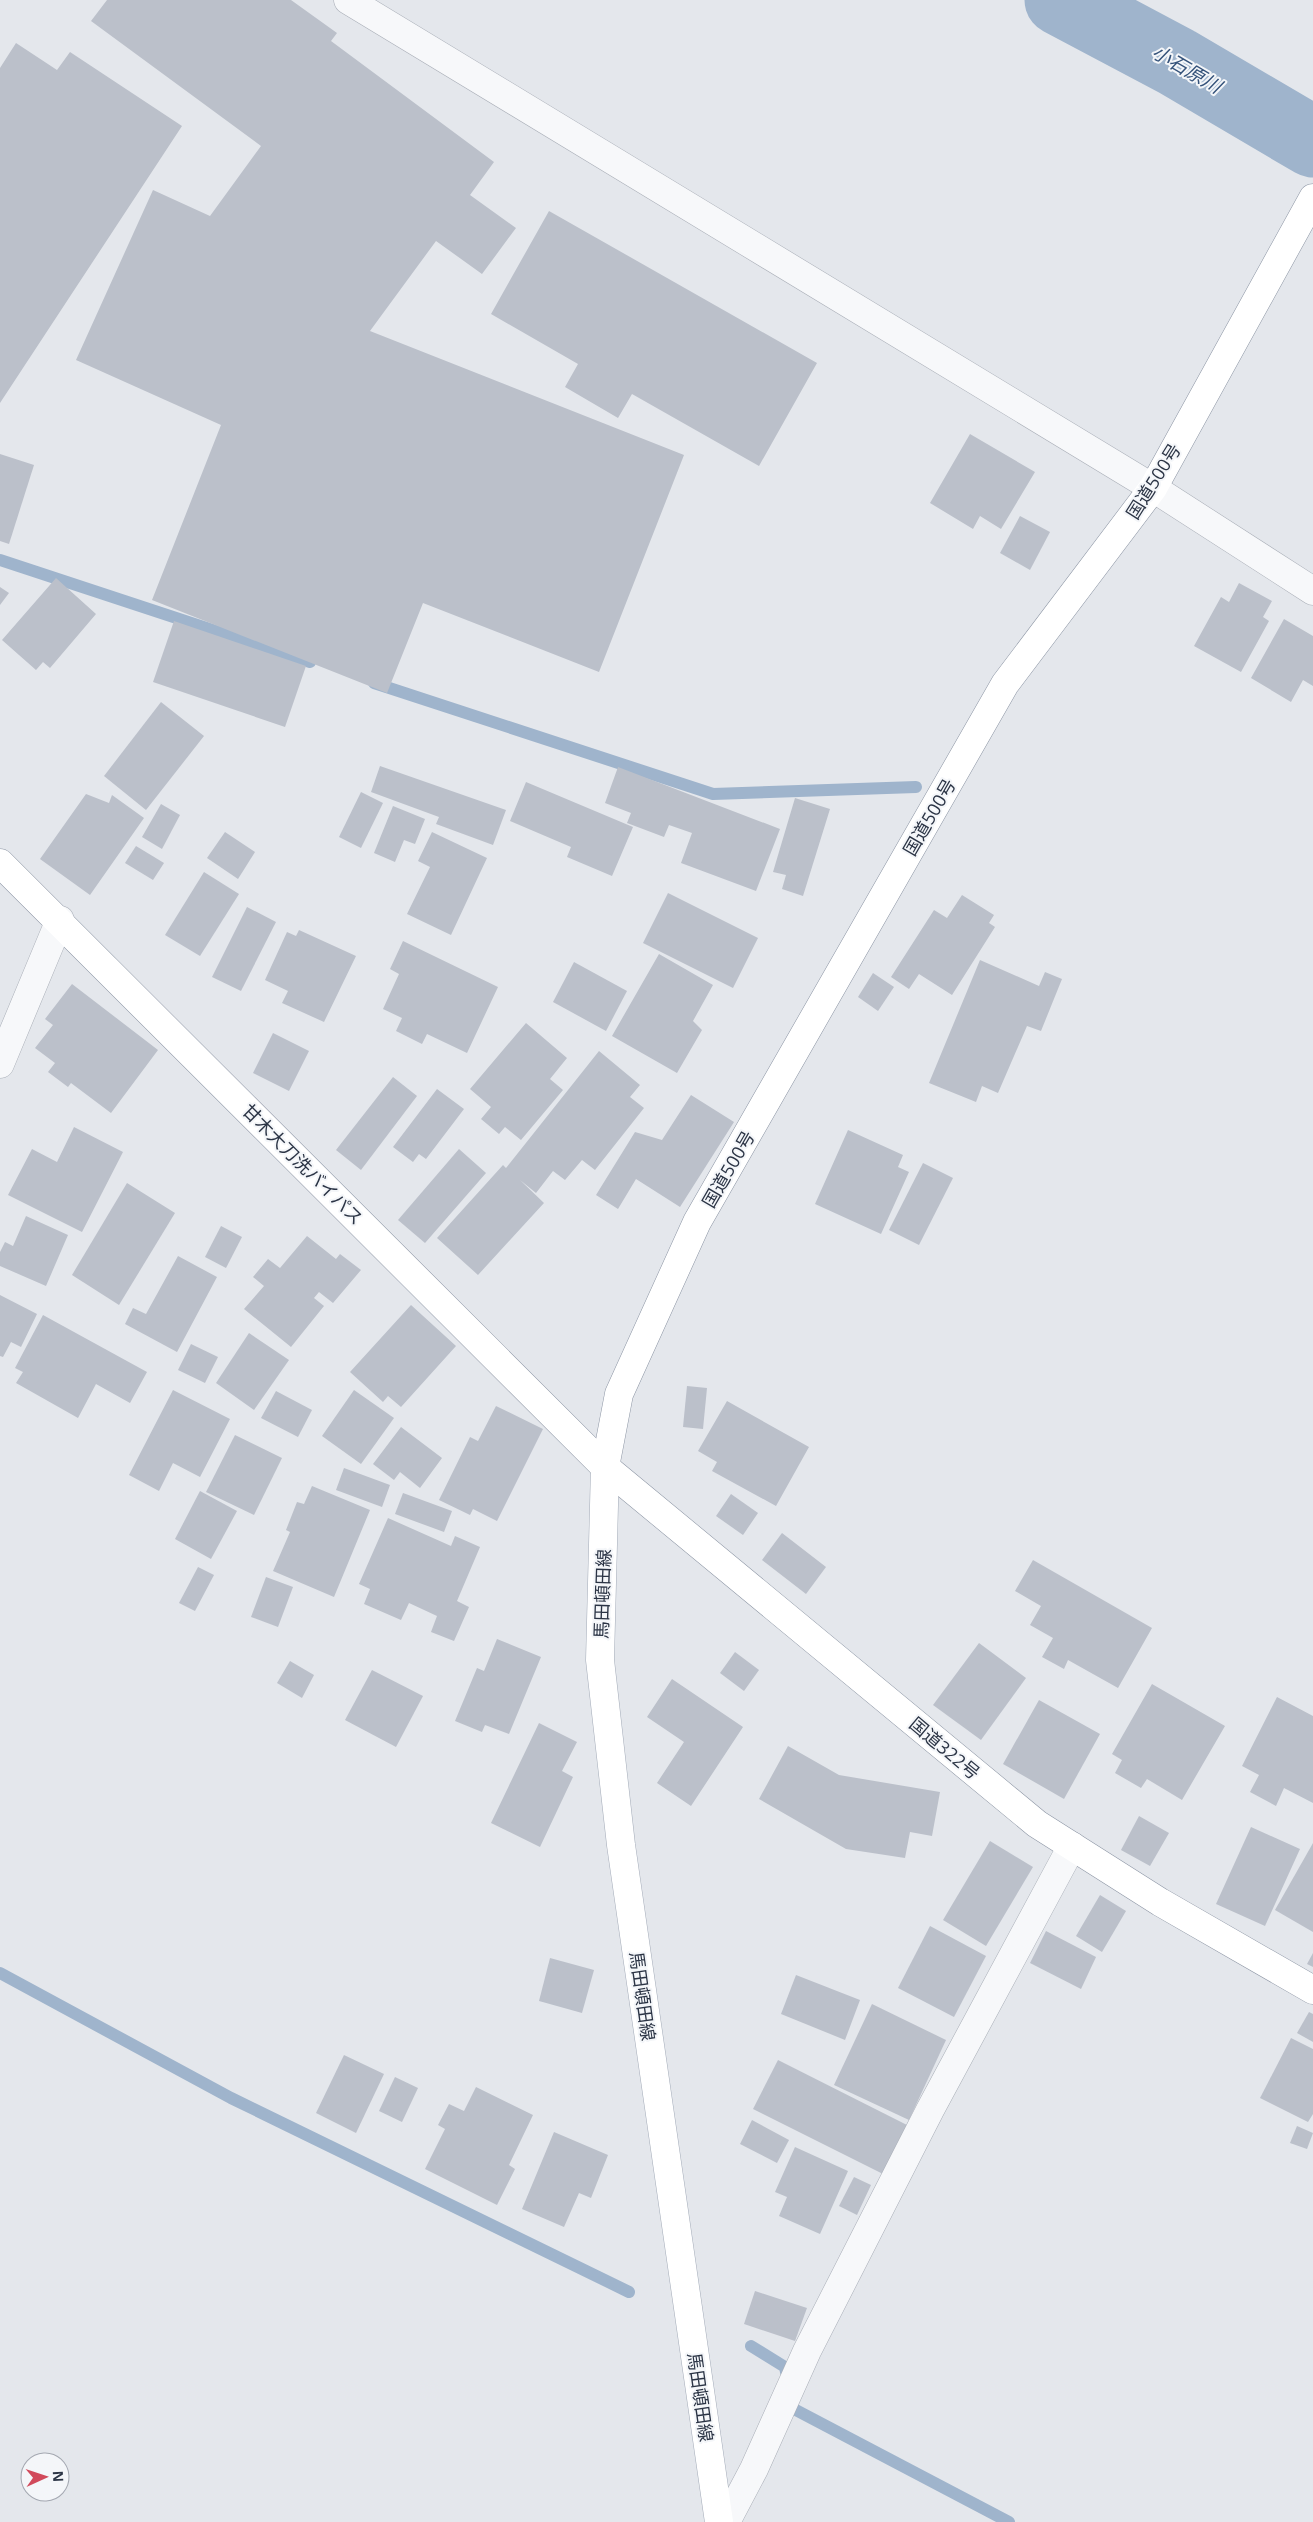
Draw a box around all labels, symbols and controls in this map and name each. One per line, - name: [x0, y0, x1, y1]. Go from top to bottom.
- water label: 小石原川: [1148, 39, 1228, 100]
- street label: 国道500号: [1120, 439, 1186, 523]
- street label: 国道500号: [897, 774, 961, 860]
- street label: 甘木大刀洗バイパス: [237, 1098, 369, 1230]
- street label: 国道500号: [696, 1126, 760, 1212]
- street label: 馬田頓田線: [588, 1549, 616, 1639]
- street label: 国道322号: [905, 1712, 985, 1784]
- street label: 馬田頓田線: [625, 1950, 661, 2042]
- street label: 馬田頓田線: [683, 2351, 719, 2443]
- north arrow: [20, 2452, 70, 2502]
- text: N: [49, 2470, 68, 2482]

